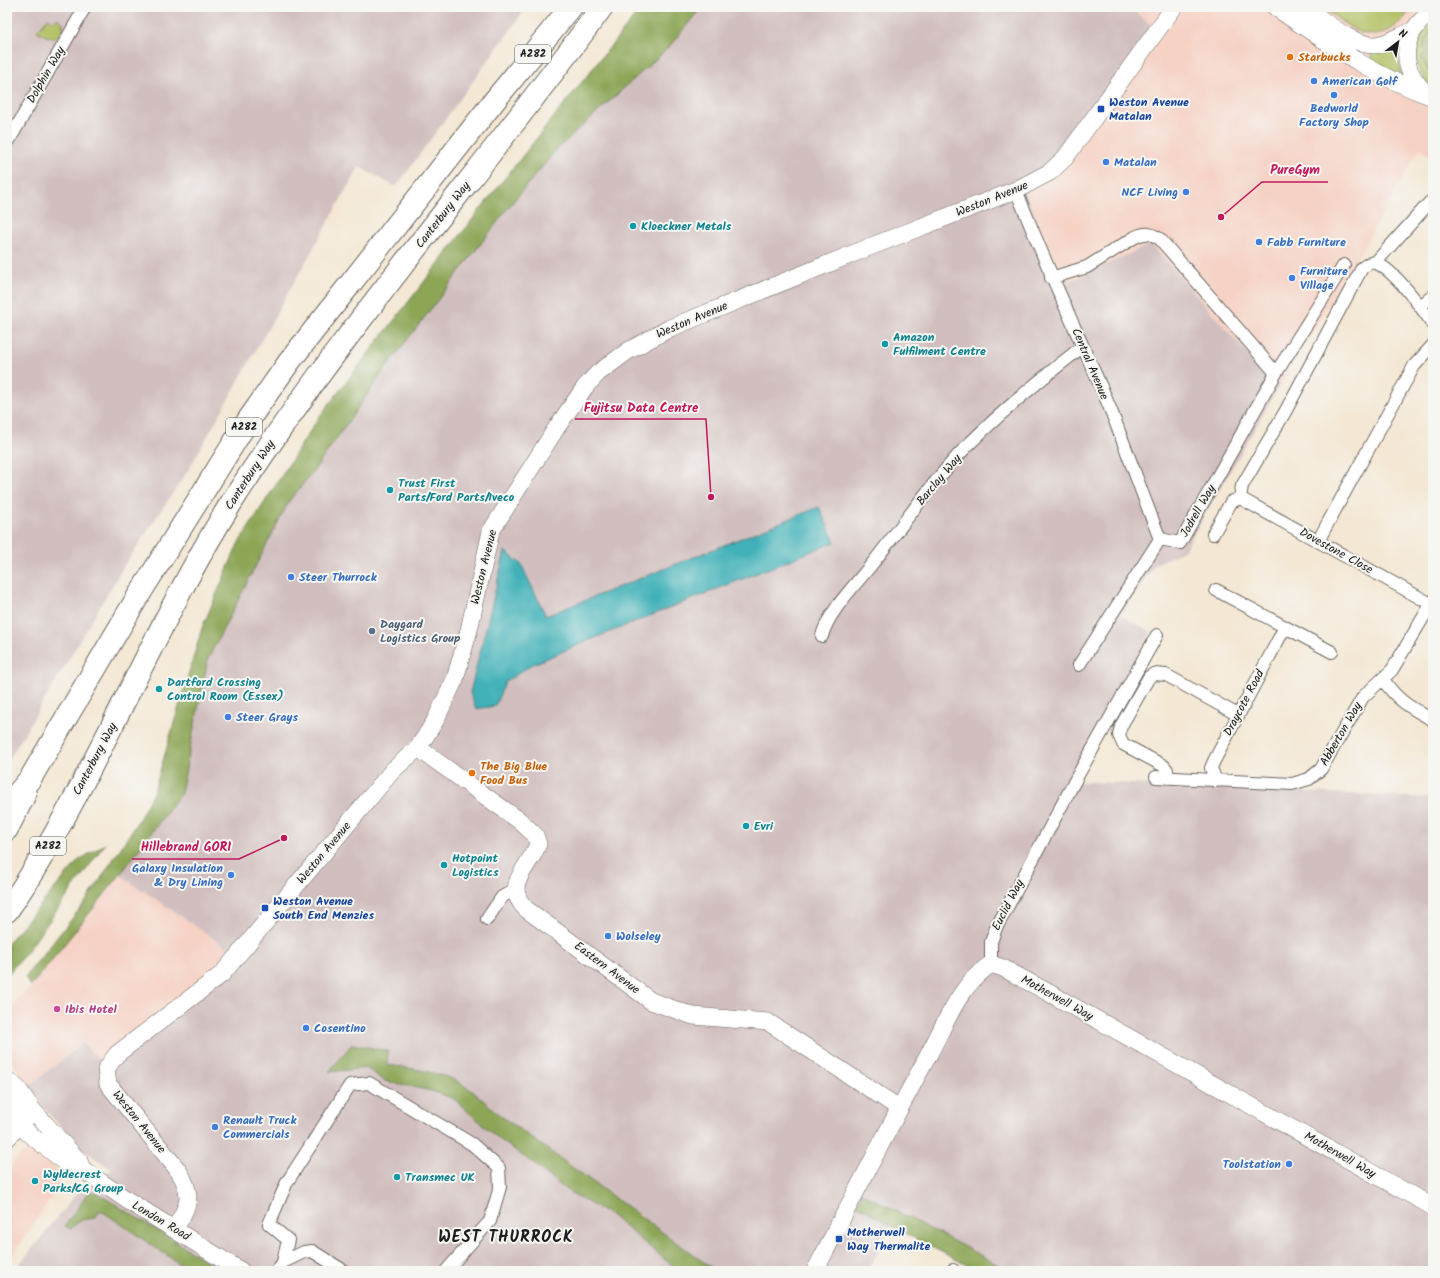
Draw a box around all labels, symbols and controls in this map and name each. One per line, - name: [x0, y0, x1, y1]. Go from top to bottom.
- north arrow: [1378, 22, 1418, 62]
- text: N: [1395, 25, 1410, 44]
- street label: Dolphin Way: [22, 43, 70, 107]
- road number: A282: [515, 45, 551, 63]
- place label: Starbucks: [1298, 48, 1351, 67]
- marker: Starbucks: [1285, 52, 1295, 62]
- place label: American Golf: [1322, 72, 1399, 91]
- marker: American Golf: [1309, 76, 1319, 86]
- marker: Bedworld Factory Shop: [1329, 90, 1339, 100]
- place label: Weston Avenue Matalan: [1109, 93, 1189, 126]
- place label: Bedworld Factory Shop: [1299, 99, 1369, 132]
- marker: Weston Avenue Matalan: [1096, 104, 1106, 114]
- place label: Matalan: [1114, 153, 1157, 172]
- marker: Matalan: [1101, 157, 1111, 167]
- callout: PureGym: [1262, 157, 1328, 182]
- text: PureGym: [1270, 160, 1320, 181]
- street label: Weston Avenue: [953, 176, 1032, 222]
- street label: Canterbury Way: [411, 177, 475, 253]
- place label: NCF Living: [1122, 183, 1178, 202]
- marker: NCF Living: [1181, 187, 1191, 197]
- place label: Kloeckner Metals: [641, 217, 732, 236]
- marker: Kloeckner Metals: [628, 221, 638, 231]
- place label: Fabb Furniture: [1267, 233, 1346, 252]
- marker: Fabb Furniture: [1254, 237, 1264, 247]
- place label: Furniture Village: [1300, 262, 1348, 295]
- marker: Furniture Village: [1287, 273, 1297, 283]
- street label: Weston Avenue: [653, 296, 731, 344]
- street label: Central Avenue: [1066, 325, 1114, 403]
- place label: Amazon Fulfilment Centre: [893, 328, 986, 361]
- marker: Amazon Fulfilment Centre: [880, 339, 890, 349]
- callout: Fujitsu Data Centre: [575, 394, 706, 419]
- text: Fujitsu Data Centre: [584, 398, 699, 419]
- road number: A282: [226, 418, 262, 436]
- street label: Canterbury Way: [220, 436, 280, 514]
- street label: Barclay Way: [912, 450, 967, 510]
- place label: Trust First Parts/Ford Parts/Iveco: [398, 474, 515, 507]
- street label: Jodrell Way: [1175, 481, 1221, 541]
- marker: Trust First Parts/Ford Parts/Iveco: [385, 485, 395, 495]
- street label: Dovestone Close: [1296, 523, 1377, 579]
- street label: Weston Avenue: [466, 527, 503, 606]
- place label: Steer Thurrock: [299, 568, 378, 587]
- marker: Steer Thurrock: [286, 572, 296, 582]
- place label: Daygard Logistics Group: [380, 615, 461, 648]
- marker: Daygard Logistics Group: [367, 626, 377, 636]
- street label: Draycote Road: [1219, 666, 1270, 740]
- place label: Dartford Crossing Control Room (Essex): [167, 673, 284, 706]
- marker: Dartford Crossing Control Room (Essex): [154, 684, 164, 694]
- street label: Abberton Way: [1315, 698, 1367, 770]
- place label: Steer Grays: [236, 708, 299, 727]
- marker: Steer Grays: [223, 712, 233, 722]
- street label: Canterbury Way: [68, 719, 122, 799]
- place label: The Big Blue Food Bus: [480, 757, 547, 790]
- marker: The Big Blue Food Bus: [467, 768, 477, 778]
- street label: Weston Avenue: [292, 817, 356, 888]
- place label: Evri: [754, 817, 774, 836]
- marker: Evri: [741, 821, 751, 831]
- callout: Hillebrand GORI: [132, 834, 239, 859]
- road number: A282: [30, 837, 66, 855]
- text: Hillebrand GORI: [141, 837, 231, 858]
- place label: Hotpoint Logistics: [452, 849, 499, 882]
- place label: Galaxy Insulation & Dry Lining: [132, 859, 223, 892]
- marker: Hotpoint Logistics: [439, 860, 449, 870]
- marker: Galaxy Insulation & Dry Lining: [226, 870, 236, 880]
- street label: Euclid Way: [987, 876, 1029, 934]
- place label: Weston Avenue South End Menzies: [273, 892, 374, 925]
- marker: Weston Avenue South End Menzies: [260, 903, 270, 913]
- place label: Wolseley: [616, 927, 662, 946]
- marker: Wolseley: [603, 931, 613, 941]
- street label: Eastern Avenue: [570, 937, 644, 1000]
- street label: Motherwell Way: [1017, 970, 1097, 1026]
- place label: Ibis Hotel: [65, 1000, 117, 1019]
- marker: Ibis Hotel: [52, 1004, 62, 1014]
- place label: Cosentino: [314, 1019, 366, 1038]
- marker: Cosentino: [301, 1023, 311, 1033]
- street label: Weston Avenue: [108, 1086, 171, 1158]
- place label: Renault Truck Commercials: [223, 1111, 297, 1144]
- marker: Renault Truck Commercials: [210, 1122, 220, 1132]
- street label: Motherwell Way: [1301, 1127, 1380, 1183]
- place label: Toolstation: [1223, 1155, 1281, 1174]
- marker: Toolstation: [1284, 1159, 1294, 1169]
- place label: Wyldecrest Parks/CG Group: [43, 1165, 124, 1198]
- place label: Transmec UK: [405, 1168, 475, 1187]
- marker: Transmec UK: [392, 1172, 402, 1182]
- marker: Wyldecrest Parks/CG Group: [30, 1176, 40, 1186]
- street label: London Road: [128, 1196, 195, 1246]
- place label: Motherwell Way Thermalite: [847, 1223, 931, 1256]
- district label: WEST THURROCK: [438, 1225, 574, 1250]
- marker: Motherwell Way Thermalite: [834, 1234, 844, 1244]

